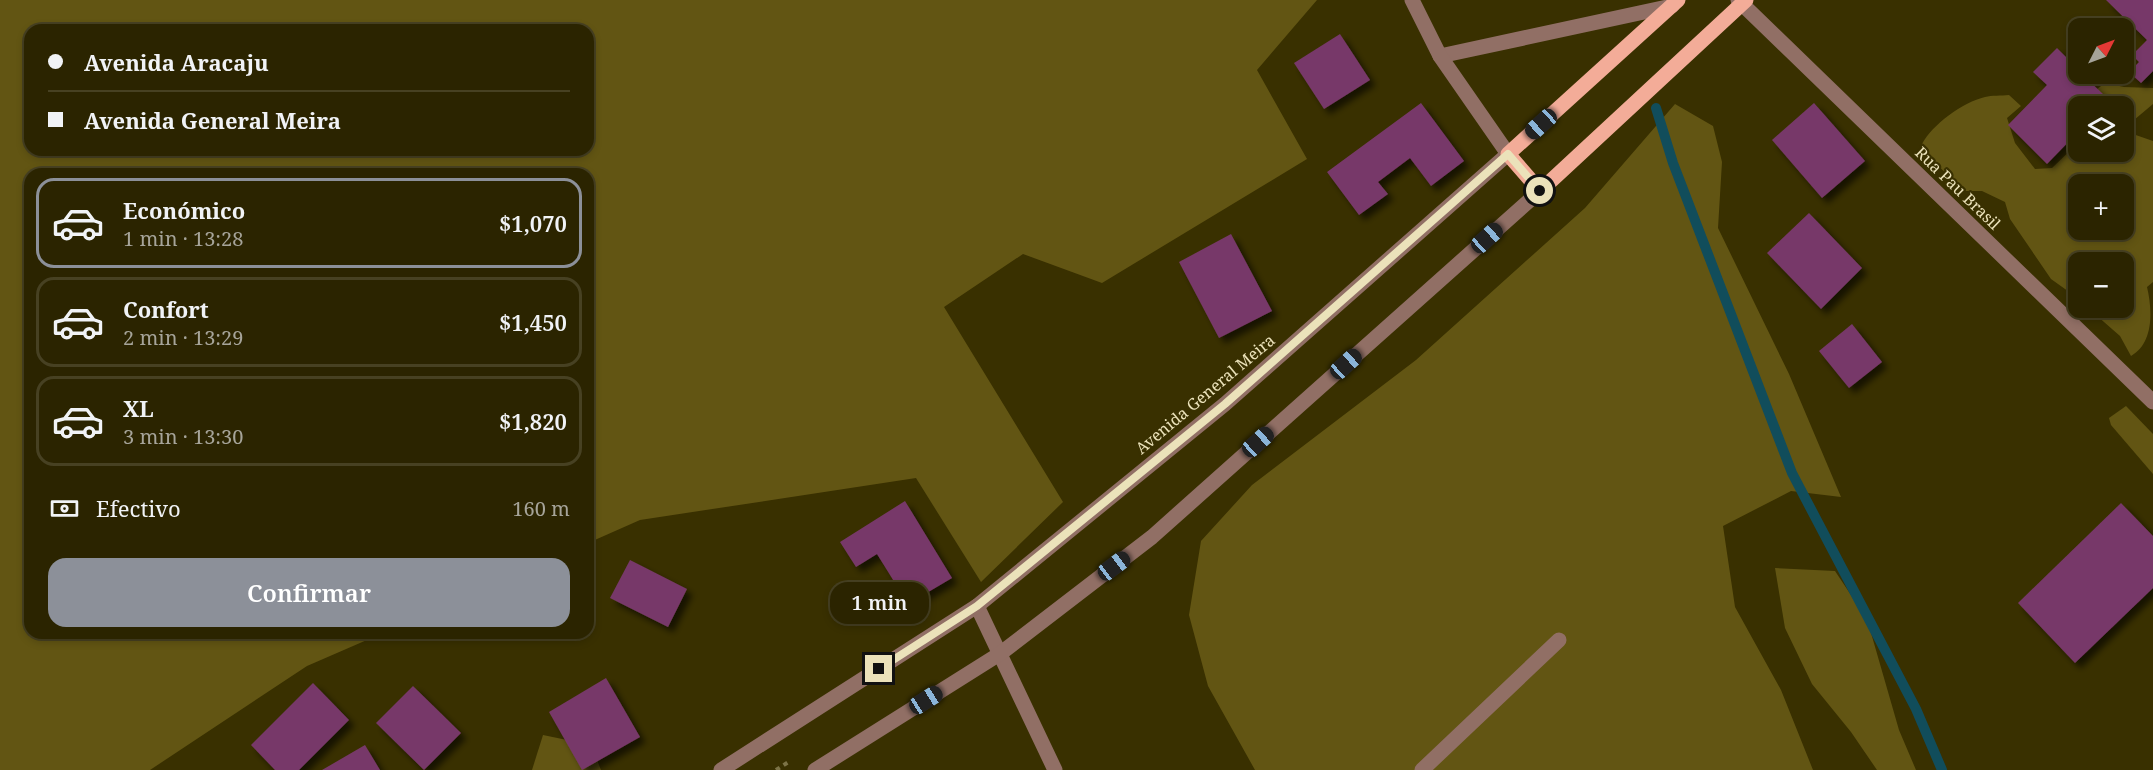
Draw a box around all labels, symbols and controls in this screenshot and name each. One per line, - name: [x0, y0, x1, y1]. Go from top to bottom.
- north arrow: [2068, 18, 2134, 84]
- map controls: [2068, 18, 2134, 318]
- text: Avenida Aracaju: [84, 47, 269, 77]
- button: layers: [2068, 96, 2134, 162]
- text: Avenida General Meira: [84, 105, 341, 135]
- car: [1522, 105, 1560, 143]
- street label: Rua Pau Brasil: [1911, 142, 2006, 234]
- button: +: [2068, 174, 2134, 240]
- route start: [1526, 177, 1553, 204]
- text: Económico: [123, 195, 245, 225]
- icon: car: [51, 196, 105, 250]
- text: $1,070: [499, 208, 567, 238]
- car: [1468, 219, 1506, 257]
- text: 1 min · 13:28: [123, 225, 243, 252]
- button: −: [2068, 252, 2134, 318]
- text: Confort: [123, 294, 209, 324]
- icon: car: [51, 295, 105, 349]
- text: $1,450: [499, 307, 567, 337]
- text: 2 min · 13:29: [123, 324, 243, 351]
- street label: Avenida General Meira: [1131, 329, 1279, 459]
- car: [1327, 345, 1365, 383]
- text: XL: [123, 393, 154, 423]
- icon: car: [51, 394, 105, 448]
- text: $1,820: [499, 406, 567, 436]
- text: 3 min · 13:30: [123, 423, 243, 450]
- car: [1239, 423, 1277, 461]
- icon: cash: [48, 492, 81, 525]
- text: Efectivo: [96, 493, 181, 523]
- text: 160 m: [512, 495, 570, 522]
- car: [1094, 548, 1134, 584]
- button: Confirmar: [48, 558, 570, 627]
- callout: 1 min: [830, 582, 928, 624]
- text: 1 min: [852, 589, 907, 616]
- route end: [865, 655, 892, 682]
- car: [906, 683, 946, 717]

